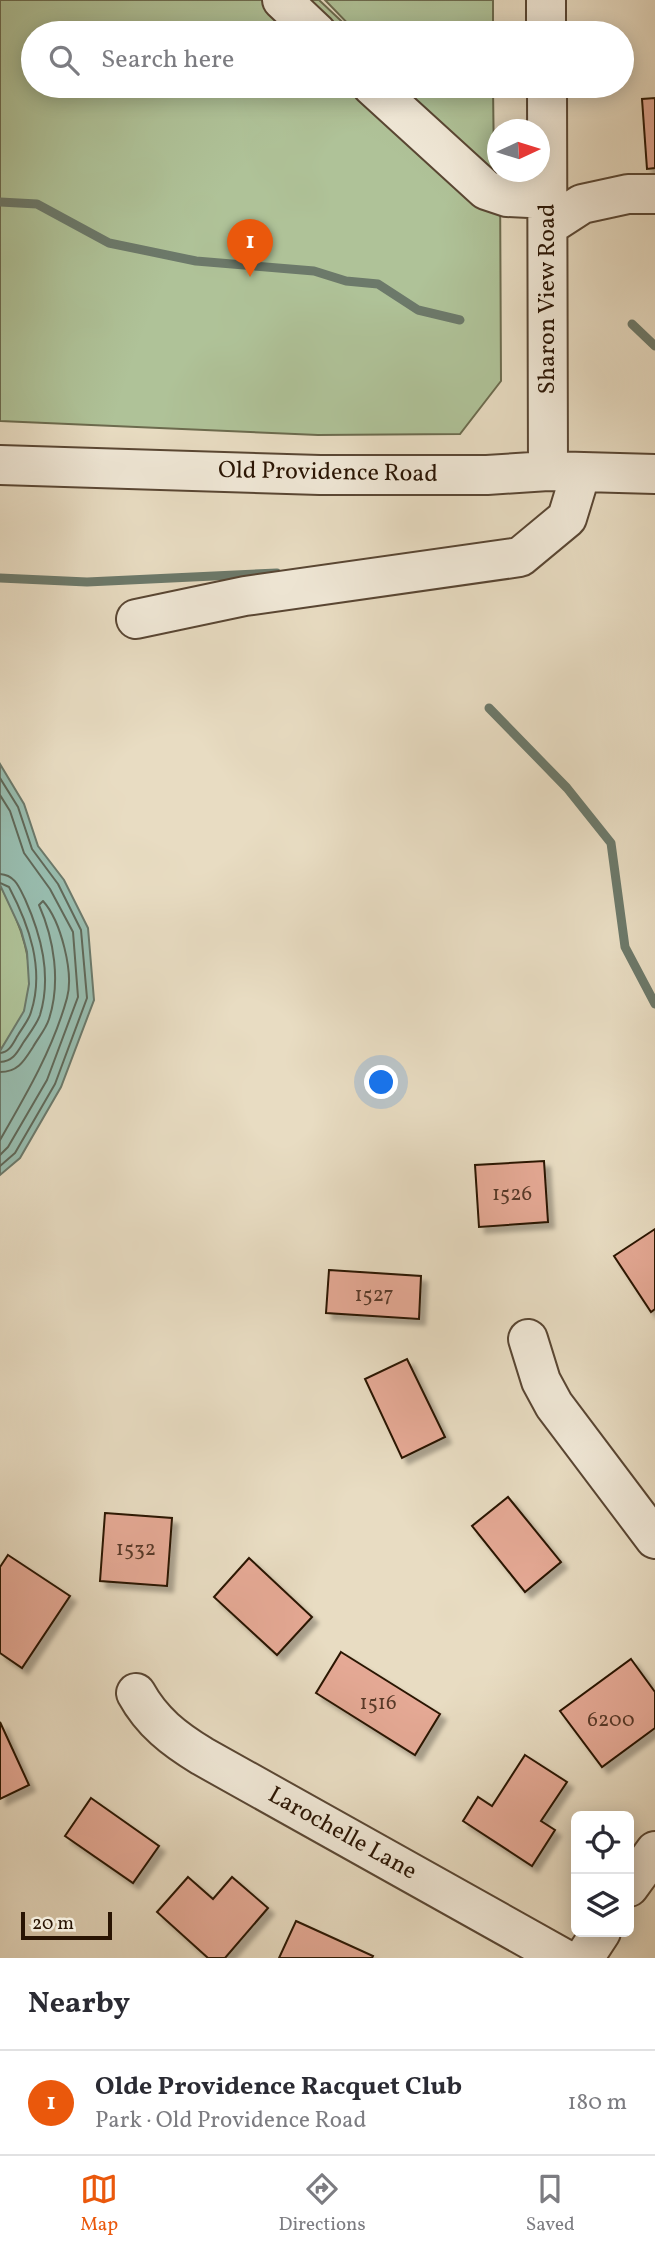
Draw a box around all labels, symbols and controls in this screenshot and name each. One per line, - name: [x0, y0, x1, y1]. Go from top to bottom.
- search box: [21, 21, 634, 98]
- icon: search: [45, 41, 83, 79]
- text: Search here: [101, 42, 234, 78]
- north arrow: [487, 119, 550, 182]
- street label: Sharon View Road: [531, 203, 565, 395]
- pin: 1: [227, 219, 273, 277]
- street label: Old Providence Road: [218, 454, 438, 492]
- your location: [364, 1065, 398, 1099]
- house number: 1526: [492, 1180, 532, 1209]
- house number: 1527: [354, 1281, 394, 1310]
- house number: 1532: [116, 1535, 156, 1564]
- house number: 1516: [359, 1689, 397, 1718]
- house number: 6200: [587, 1706, 635, 1735]
- street label: Larochelle Lane: [261, 1779, 423, 1889]
- map controls: [571, 1811, 634, 1937]
- button: locate: [571, 1811, 634, 1874]
- button: layers: [571, 1874, 634, 1937]
- scale bar: [21, 1909, 112, 1941]
- text: 20 m: [32, 1911, 74, 1937]
- text: Nearby: [28, 1983, 130, 2025]
- text: Olde Providence Racquet Club: [95, 2069, 462, 2105]
- text: 1: [46, 2087, 56, 2119]
- text: 180 m: [568, 2087, 627, 2119]
- text: Park · Old Providence Road: [95, 2105, 366, 2137]
- tab: Map: [80, 2170, 118, 2238]
- tab: Directions: [279, 2170, 366, 2238]
- tab: Saved: [526, 2170, 575, 2238]

